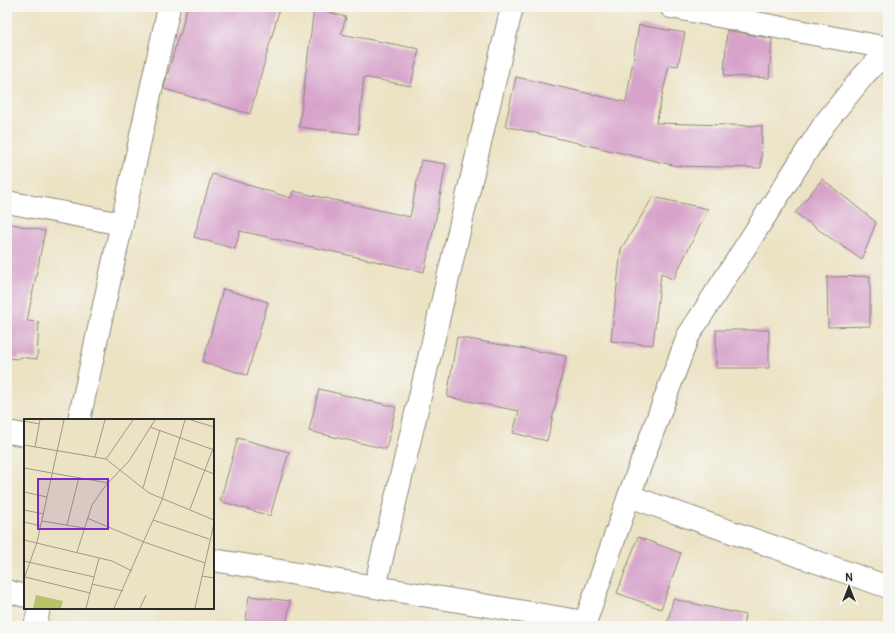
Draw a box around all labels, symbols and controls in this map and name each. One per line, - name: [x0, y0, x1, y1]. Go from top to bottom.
- inset map: [24, 419, 214, 609]
- north arrow: [829, 567, 869, 607]
- text: N: [845, 571, 853, 584]

